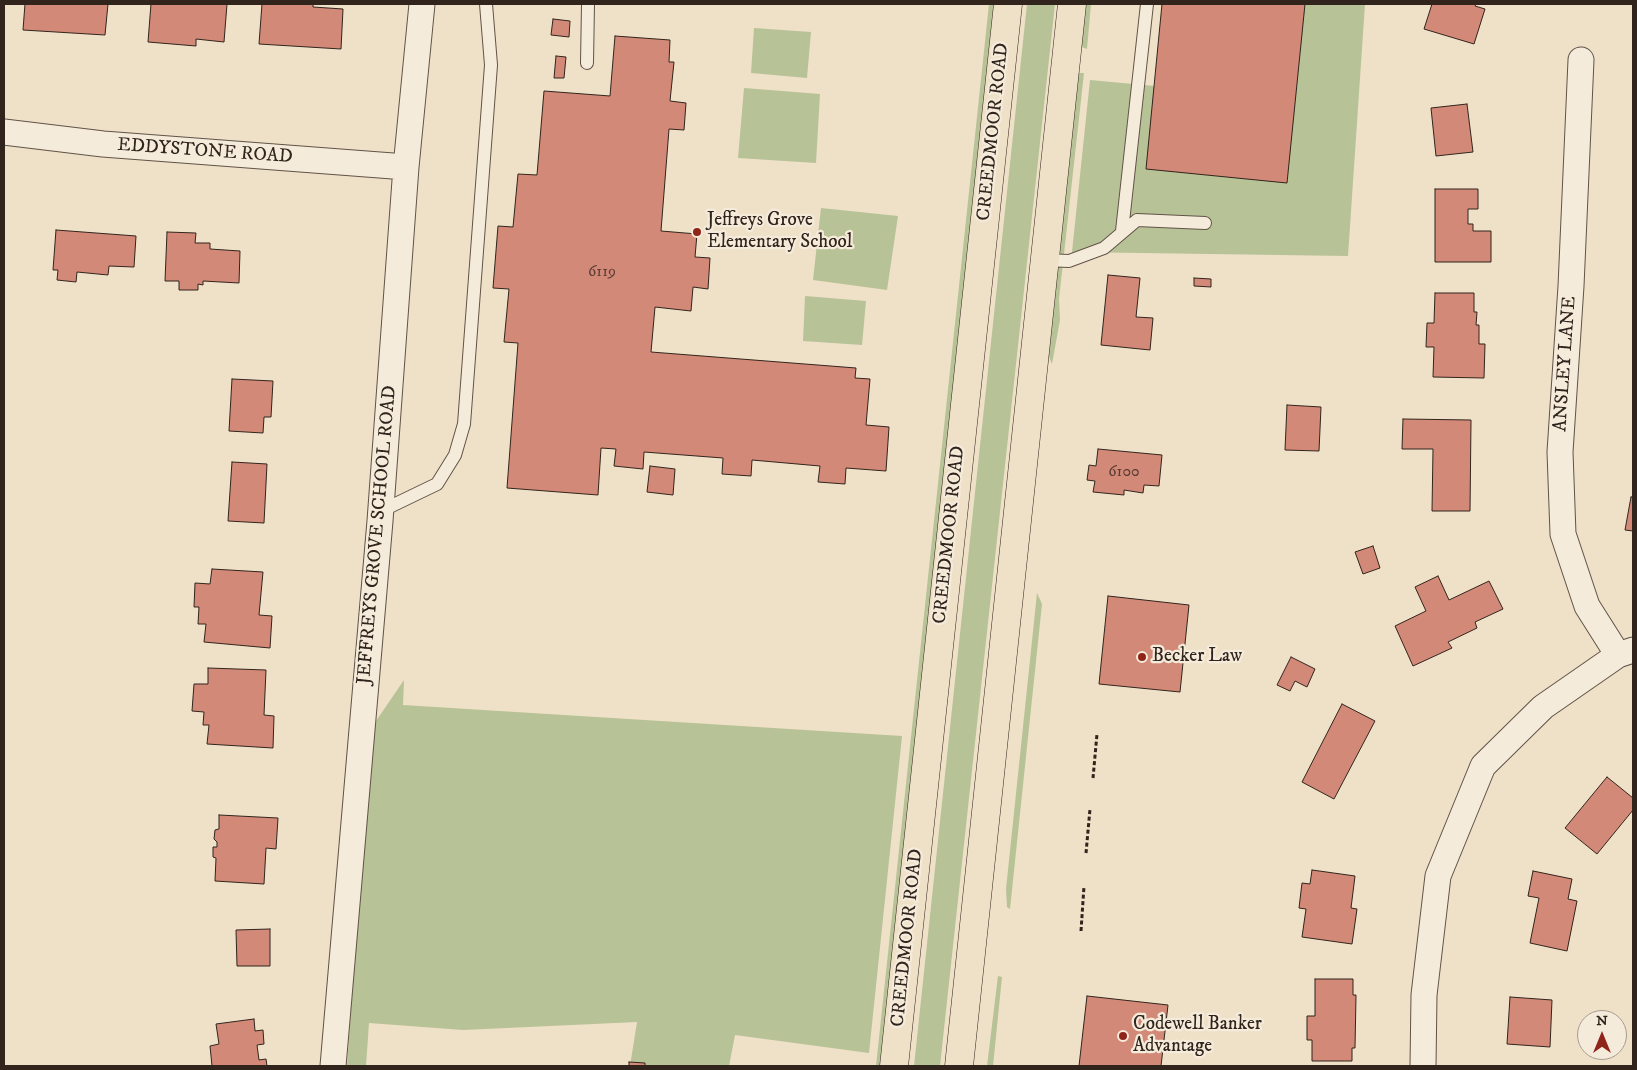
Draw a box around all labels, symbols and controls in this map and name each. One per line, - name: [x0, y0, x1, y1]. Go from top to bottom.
- street label: CREEDMOOR ROAD: [973, 42, 1015, 222]
- street label: EDDYSTONE ROAD: [117, 134, 293, 170]
- place label: Jeffreys Grove Elementary School: [707, 210, 852, 254]
- marker: Jeffreys Grove Elementary School: [691, 226, 703, 238]
- house number: 6119: [588, 263, 616, 283]
- street label: ANSLEY LANE: [1550, 295, 1582, 433]
- street label: JEFFREYS GROVE SCHOOL ROAD: [354, 385, 402, 685]
- street label: CREEDMOOR ROAD: [929, 445, 971, 625]
- house number: 6100: [1108, 463, 1140, 483]
- place label: Becker Law: [1152, 646, 1242, 668]
- marker: Becker Law: [1136, 651, 1148, 663]
- street label: CREEDMOOR ROAD: [887, 848, 929, 1028]
- north arrow: [1577, 1010, 1627, 1060]
- text: N: [1596, 1012, 1608, 1030]
- place label: Codewell Banker Advantage: [1133, 1014, 1262, 1058]
- marker: Codewell Banker Advantage: [1117, 1030, 1129, 1042]

